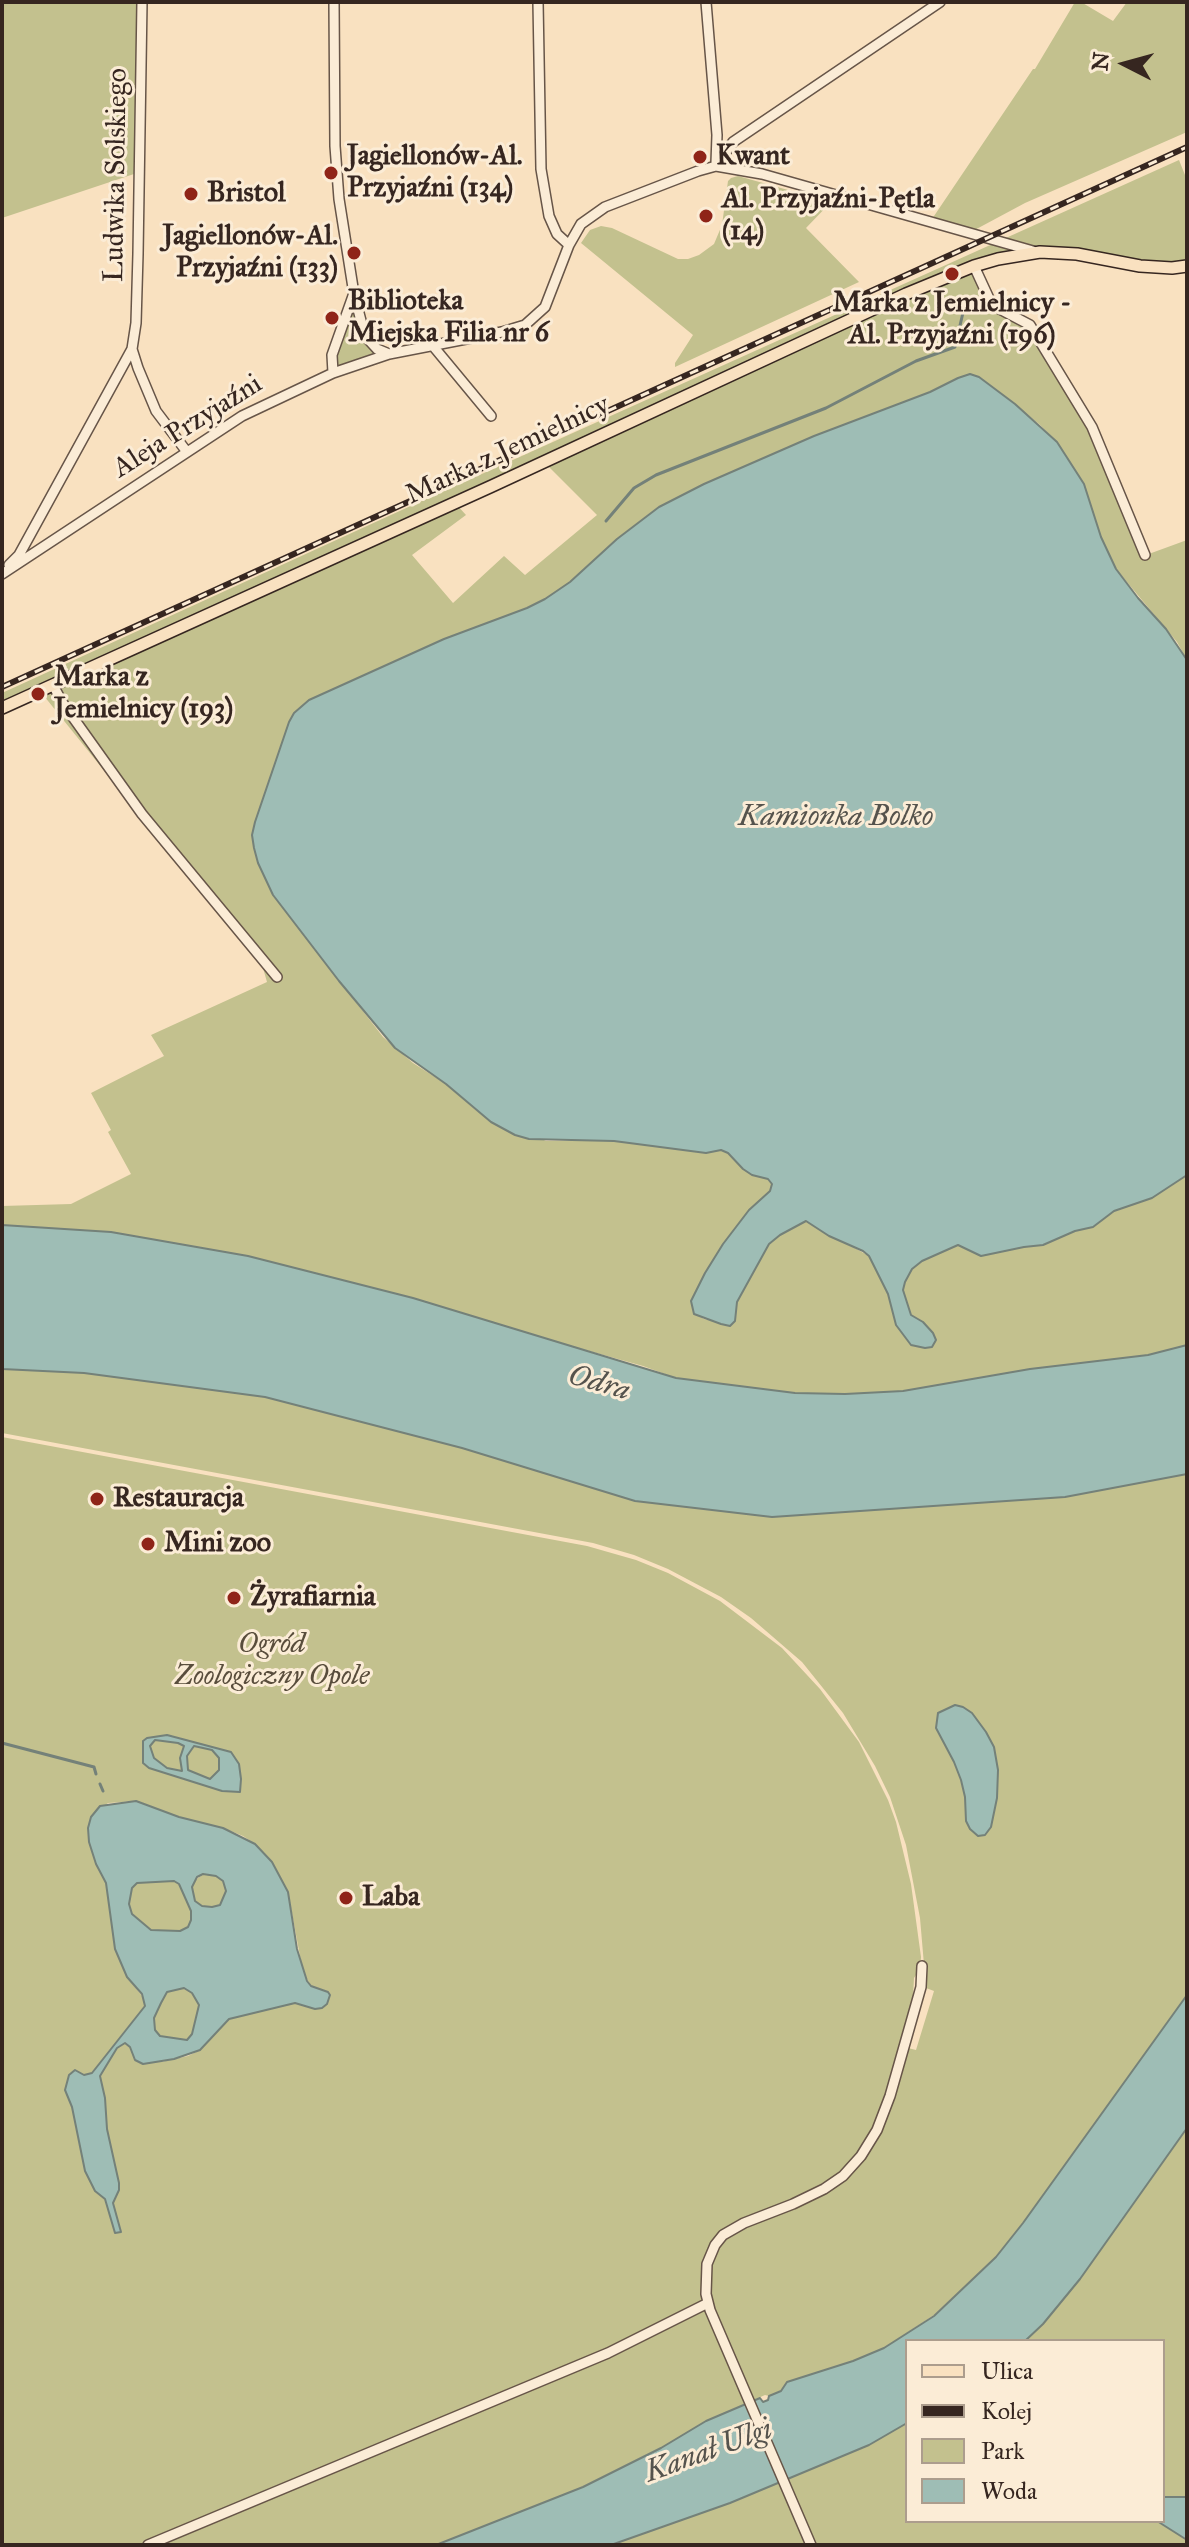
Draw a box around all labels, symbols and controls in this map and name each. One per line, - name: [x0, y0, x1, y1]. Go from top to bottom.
- north arrow: [1085, 24, 1165, 104]
- text: N: [1086, 51, 1115, 72]
- street label: Ludwika Solskiego: [98, 68, 136, 282]
- place label: Jagiellonów-Al. Przyjaźni (134): [347, 140, 523, 206]
- place label: Kwant: [716, 140, 790, 174]
- marker: Kwant: [691, 148, 709, 166]
- marker: Jagiellonów-Al. Przyjaźni (134): [322, 164, 340, 182]
- place label: Bristol: [207, 177, 286, 211]
- place label: Al. Przyjaźni-Pętla (14): [722, 183, 935, 249]
- marker: Bristol: [182, 185, 200, 203]
- marker: Al. Przyjaźni-Pętla (14): [697, 207, 715, 225]
- place label: Jagiellonów-Al. Przyjaźni (133): [162, 220, 338, 286]
- marker: Jagiellonów-Al. Przyjaźni (133): [345, 244, 363, 262]
- marker: Marka z Jemielnicy - Al. Przyjaźni (196): [943, 265, 961, 283]
- place label: Biblioteka Miejska Filia nr 6: [348, 285, 549, 351]
- place label: Marka z Jemielnicy - Al. Przyjaźni (196): [833, 287, 1071, 353]
- marker: Biblioteka Miejska Filia nr 6: [323, 309, 341, 327]
- street label: Aleja Przyjaźni: [107, 368, 269, 486]
- street label: Marka z Jemielnicy: [401, 389, 615, 513]
- place label: Marka z Jemielnicy (193): [54, 661, 233, 727]
- marker: Marka z Jemielnicy (193): [29, 685, 47, 703]
- water label: Kamionka Bolko: [739, 800, 933, 836]
- water label: Odra: [564, 1358, 634, 1410]
- place label: Restauracja: [113, 1482, 244, 1516]
- marker: Restauracja: [88, 1490, 106, 1508]
- place label: Mini zoo: [164, 1527, 271, 1561]
- marker: Mini zoo: [139, 1535, 157, 1553]
- place label: Żyrafiarnia: [250, 1581, 376, 1615]
- marker: Żyrafiarnia: [225, 1589, 243, 1607]
- park label: Ogród Zoologiczny Opole: [175, 1628, 369, 1694]
- place label: Laba: [362, 1881, 420, 1915]
- marker: Laba: [337, 1889, 355, 1907]
- legend: [905, 2339, 1165, 2523]
- text: Ulica: [981, 2356, 1033, 2386]
- text: Kolej: [981, 2396, 1032, 2426]
- water label: Kanał Ulgi: [640, 2412, 778, 2492]
- text: Park: [981, 2436, 1024, 2466]
- text: Woda: [981, 2476, 1037, 2506]

